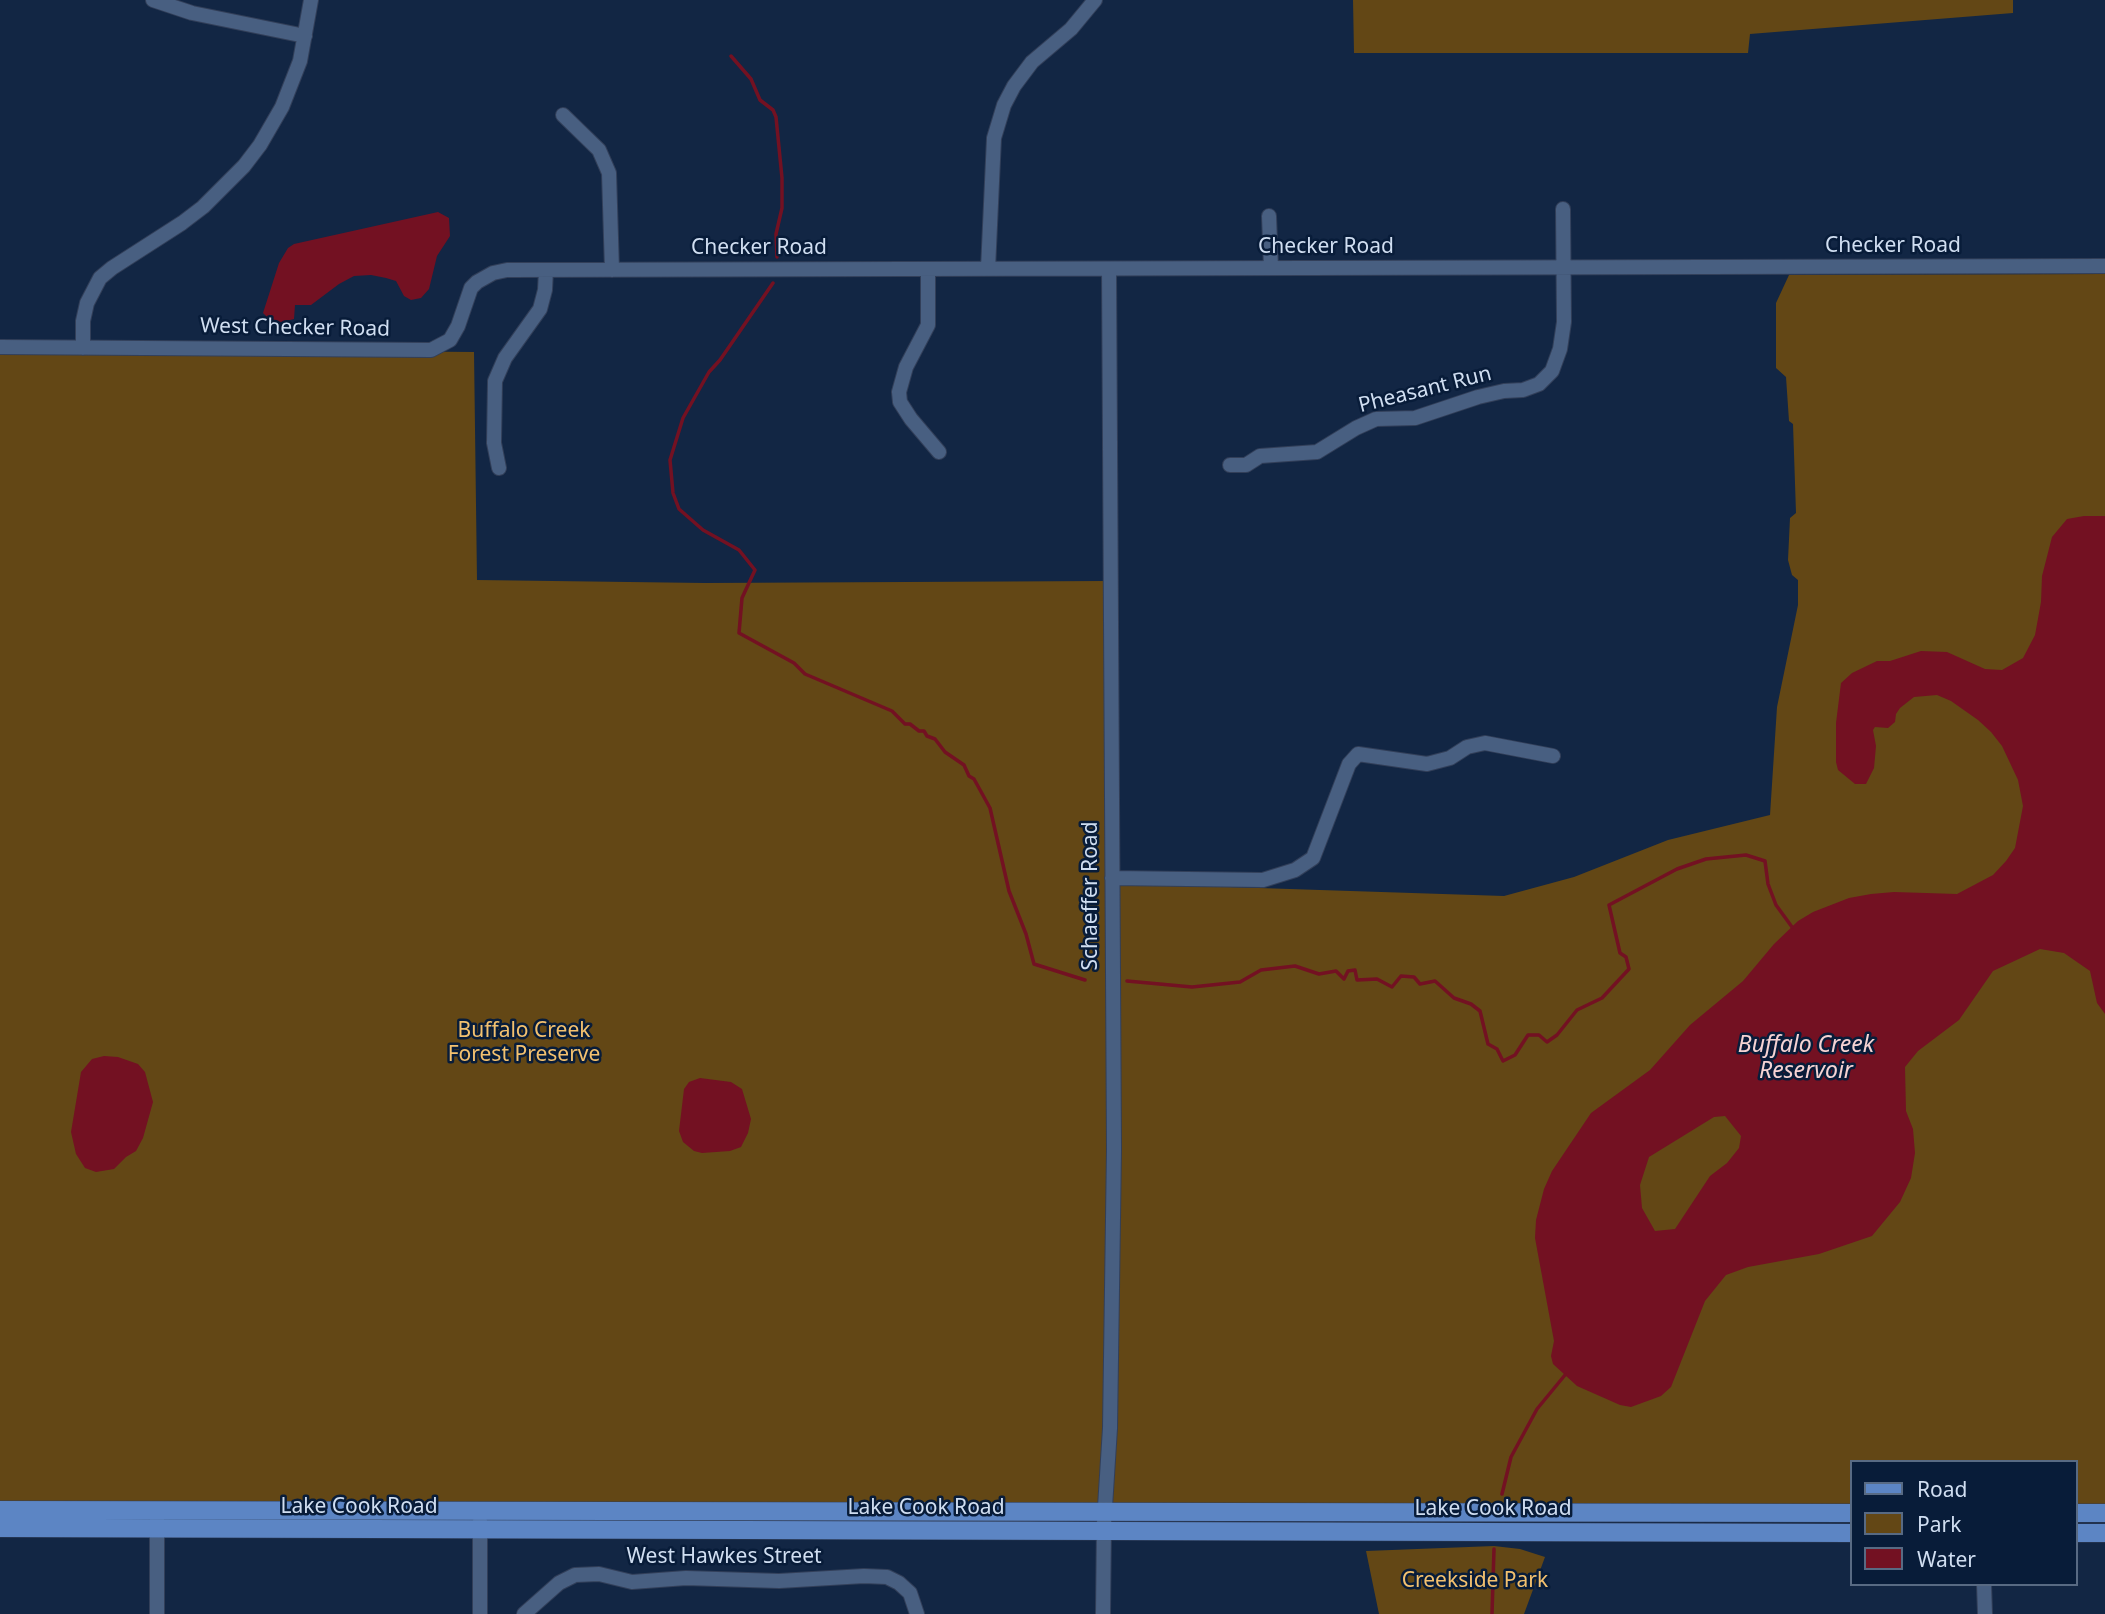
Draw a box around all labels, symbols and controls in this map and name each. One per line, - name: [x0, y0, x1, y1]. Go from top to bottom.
- street label: Checker Road: [1825, 233, 1961, 259]
- street label: Checker Road: [1258, 234, 1394, 260]
- street label: Checker Road: [691, 235, 827, 261]
- street label: West Checker Road: [200, 314, 390, 342]
- street label: Pheasant Run: [1356, 361, 1494, 419]
- street label: Schaeffer Road: [1078, 821, 1104, 971]
- park label: Buffalo Creek Forest Preserve: [448, 1018, 600, 1068]
- water label: Buffalo Creek Reservoir: [1738, 1031, 1874, 1085]
- legend: [1850, 1460, 2077, 1586]
- text: Road: [1917, 1475, 1967, 1503]
- street label: Lake Cook Road: [280, 1494, 438, 1520]
- street label: Lake Cook Road: [847, 1495, 1005, 1521]
- street label: Lake Cook Road: [1414, 1496, 1572, 1522]
- text: Park: [1917, 1510, 1961, 1538]
- street label: West Hawkes Street: [626, 1544, 822, 1570]
- text: Water: [1917, 1545, 1976, 1573]
- park label: Creekside Park: [1402, 1568, 1548, 1594]

